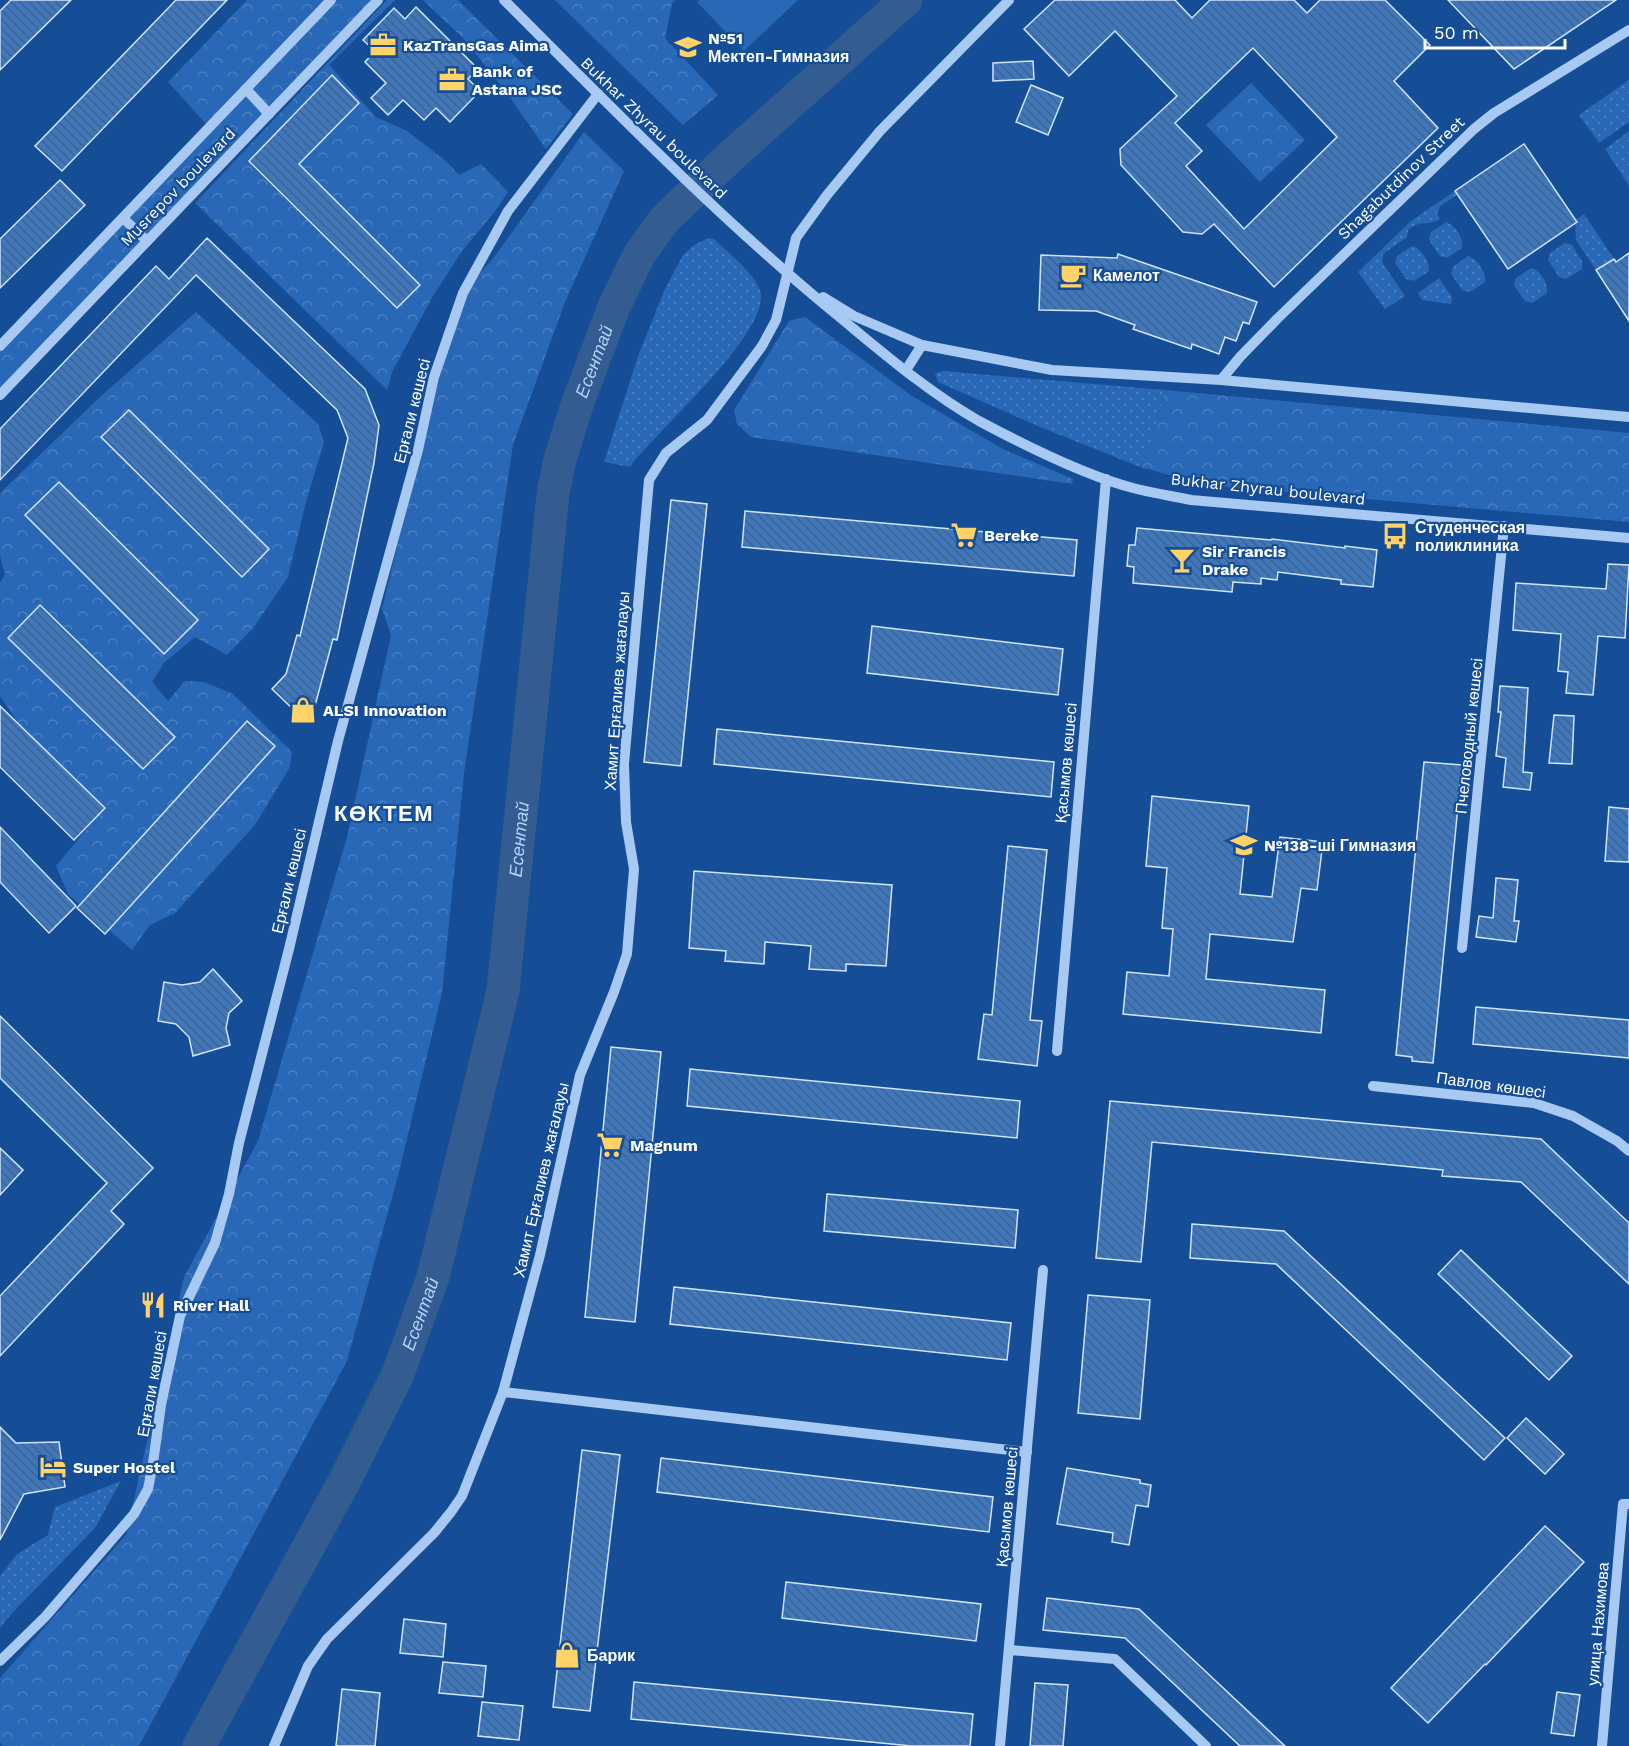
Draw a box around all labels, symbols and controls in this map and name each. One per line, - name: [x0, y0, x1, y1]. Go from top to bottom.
- scale bar: [1425, 12, 1564, 50]
- text: 50 m: [1434, 22, 1479, 43]
- place label: №51 Мектеп-Гимназия: [708, 29, 849, 66]
- office icon: KazTransGas Aima: [368, 30, 398, 60]
- school or university icon: №51 Мектеп-Гимназия: [673, 32, 703, 62]
- place label: KazTransGas Aima: [403, 36, 549, 55]
- street label: Bukhar Zhyrau boulevard: [577, 53, 731, 203]
- place label: Bank of Astana JSC: [472, 62, 562, 99]
- office icon: Bank of Astana JSC: [437, 65, 467, 95]
- street label: Shagabutdinov Street: [1334, 112, 1468, 243]
- street label: Musrepov boulevard: [117, 124, 239, 250]
- cafe icon: Камелот: [1058, 260, 1088, 290]
- place label: Камелот: [1093, 266, 1160, 285]
- water label: Есентай: [570, 322, 617, 400]
- street label: Ерғали көшесі: [390, 357, 434, 465]
- street label: Bukhar Zhyrau boulevard: [1170, 469, 1366, 509]
- place label: Студенческая поликлиника: [1415, 518, 1525, 555]
- supermarket icon: Bereke: [949, 520, 979, 550]
- bus stop icon: Студенческая поликлиника: [1380, 521, 1410, 551]
- place label: Bereke: [984, 526, 1039, 545]
- place label: Sir Francis Drake: [1202, 542, 1286, 579]
- bar icon: Sir Francis Drake: [1167, 545, 1197, 575]
- street label: Хамит Ерғалиев жағалауы: [601, 591, 633, 791]
- street label: Пчеловодный көшесі: [1451, 657, 1487, 815]
- shop icon: ALSI Innovation: [288, 695, 318, 725]
- place label: ALSI Innovation: [323, 701, 447, 720]
- street label: Қасымов көшесі: [1051, 702, 1081, 824]
- district label: КӨКТЕМ: [334, 801, 434, 826]
- water label: Есентай: [504, 801, 533, 878]
- street label: Ерғали көшесі: [268, 827, 310, 935]
- school or university icon: №138-ші Гимназия: [1229, 830, 1259, 860]
- place label: №138-ші Гимназия: [1264, 836, 1416, 855]
- street label: Павлов көшесі: [1435, 1068, 1547, 1102]
- street label: Хамит Ерғалиев жағалауы: [509, 1081, 573, 1279]
- supermarket icon: Magnum: [595, 1130, 625, 1160]
- place label: Magnum: [630, 1136, 698, 1155]
- water label: Есентай: [397, 1275, 442, 1353]
- restaurant icon: River Hall: [138, 1290, 168, 1320]
- place label: River Hall: [173, 1296, 250, 1315]
- street label: Ерғали көшесі: [133, 1330, 171, 1438]
- street label: Қасымов көшесі: [992, 1446, 1022, 1568]
- hotel icon: Super Hostel: [38, 1452, 68, 1482]
- place label: Super Hostel: [73, 1458, 176, 1477]
- street label: улица Нахимова: [1583, 1561, 1613, 1687]
- shop icon: Барик: [552, 1640, 582, 1670]
- place label: Барик: [587, 1646, 636, 1665]

